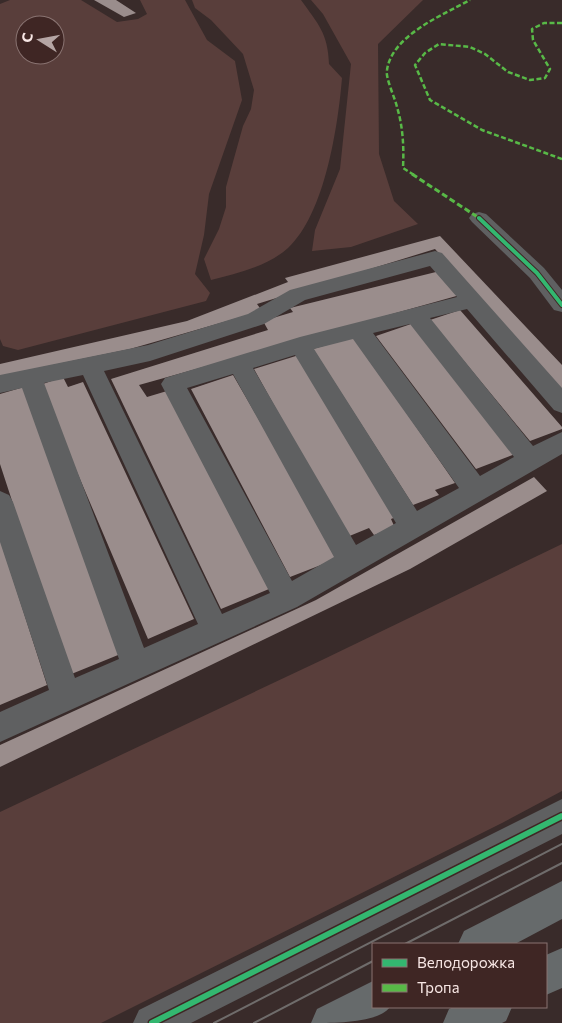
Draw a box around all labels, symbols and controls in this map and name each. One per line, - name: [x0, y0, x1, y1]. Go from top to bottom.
- north arrow: [15, 15, 65, 65]
- text: С: [17, 31, 36, 44]
- legend: [372, 943, 547, 1008]
- text: Велодорожка: [417, 953, 515, 971]
- text: Тропа: [417, 978, 459, 996]

